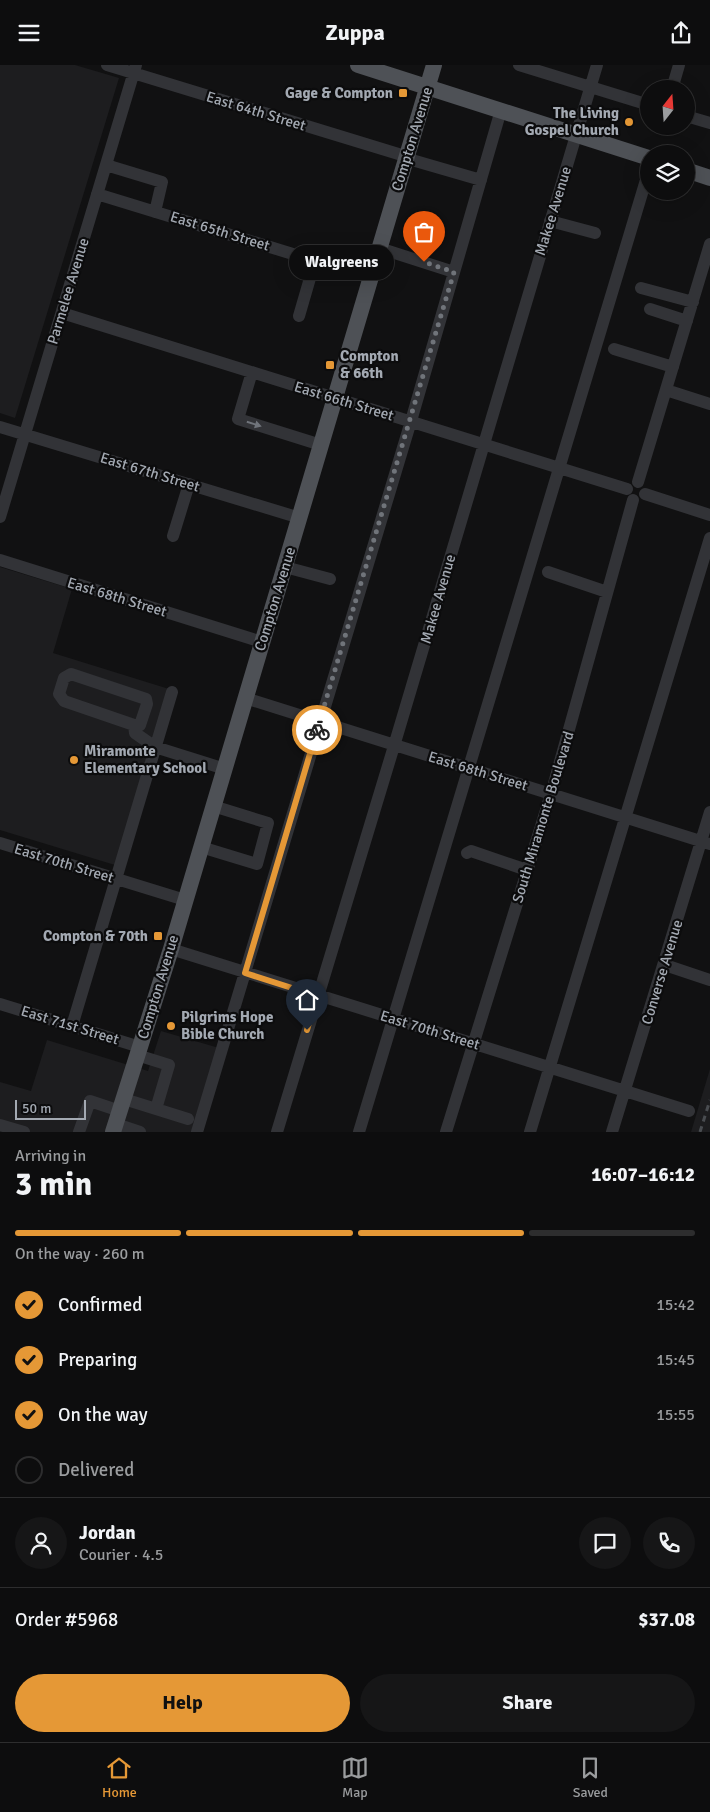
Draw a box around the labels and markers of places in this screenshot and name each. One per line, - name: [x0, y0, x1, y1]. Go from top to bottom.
- place label: Gage & Compton: [285, 84, 393, 102]
- marker: Gage & Compton: [397, 87, 409, 99]
- place label: The Living Gospel Church: [525, 104, 619, 139]
- marker: The Living Gospel Church: [623, 116, 635, 128]
- pin: [403, 211, 445, 262]
- callout: Walgreens: [289, 245, 394, 279]
- place label: Compton & 66th: [340, 347, 399, 382]
- marker: Compton & 66th: [324, 359, 336, 371]
- place label: Miramonte Elementary School: [84, 742, 207, 777]
- marker: Miramonte Elementary School: [68, 754, 80, 766]
- place label: Compton & 70th: [43, 927, 148, 945]
- marker: Compton & 70th: [152, 930, 164, 942]
- pin: [286, 979, 328, 1030]
- place label: Pilgrims Hope Bible Church: [181, 1008, 273, 1043]
- marker: Pilgrims Hope Bible Church: [165, 1020, 177, 1032]

